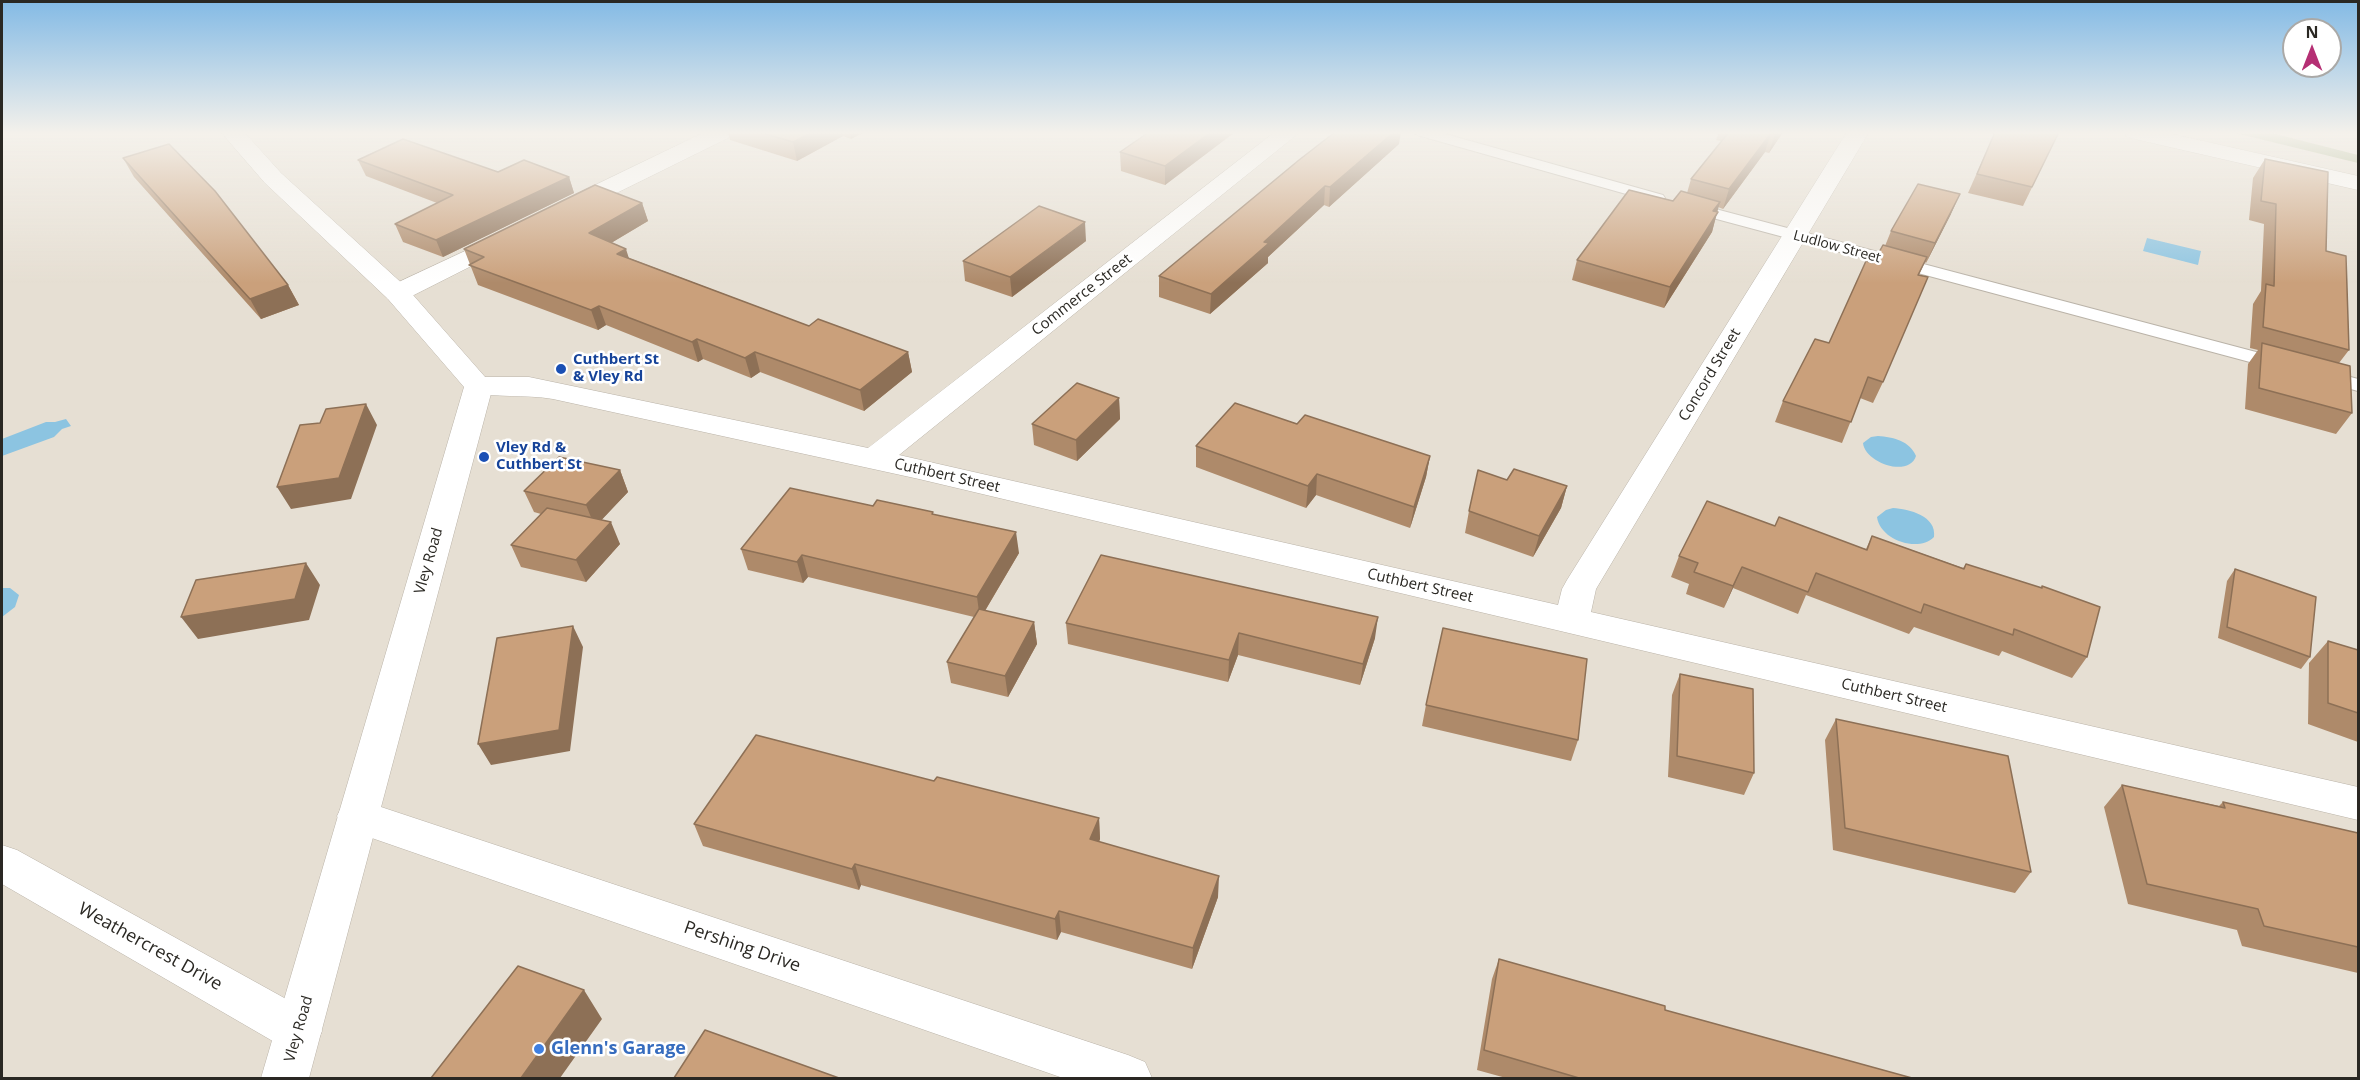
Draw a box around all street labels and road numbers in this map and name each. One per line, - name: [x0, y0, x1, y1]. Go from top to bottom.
- street label: Ludlow Street: [1791, 227, 1883, 267]
- street label: Commerce Street: [1028, 250, 1136, 340]
- street label: Concord Street: [1675, 325, 1745, 425]
- street label: Cuthbert Street: [892, 455, 1002, 497]
- street label: Vley Road: [411, 526, 447, 596]
- street label: Cuthbert Street: [1365, 565, 1475, 607]
- street label: Cuthbert Street: [1839, 675, 1949, 717]
- street label: Weathercrest Drive: [74, 898, 226, 996]
- street label: Pershing Drive: [681, 917, 803, 977]
- street label: Vley Road: [281, 994, 317, 1064]

